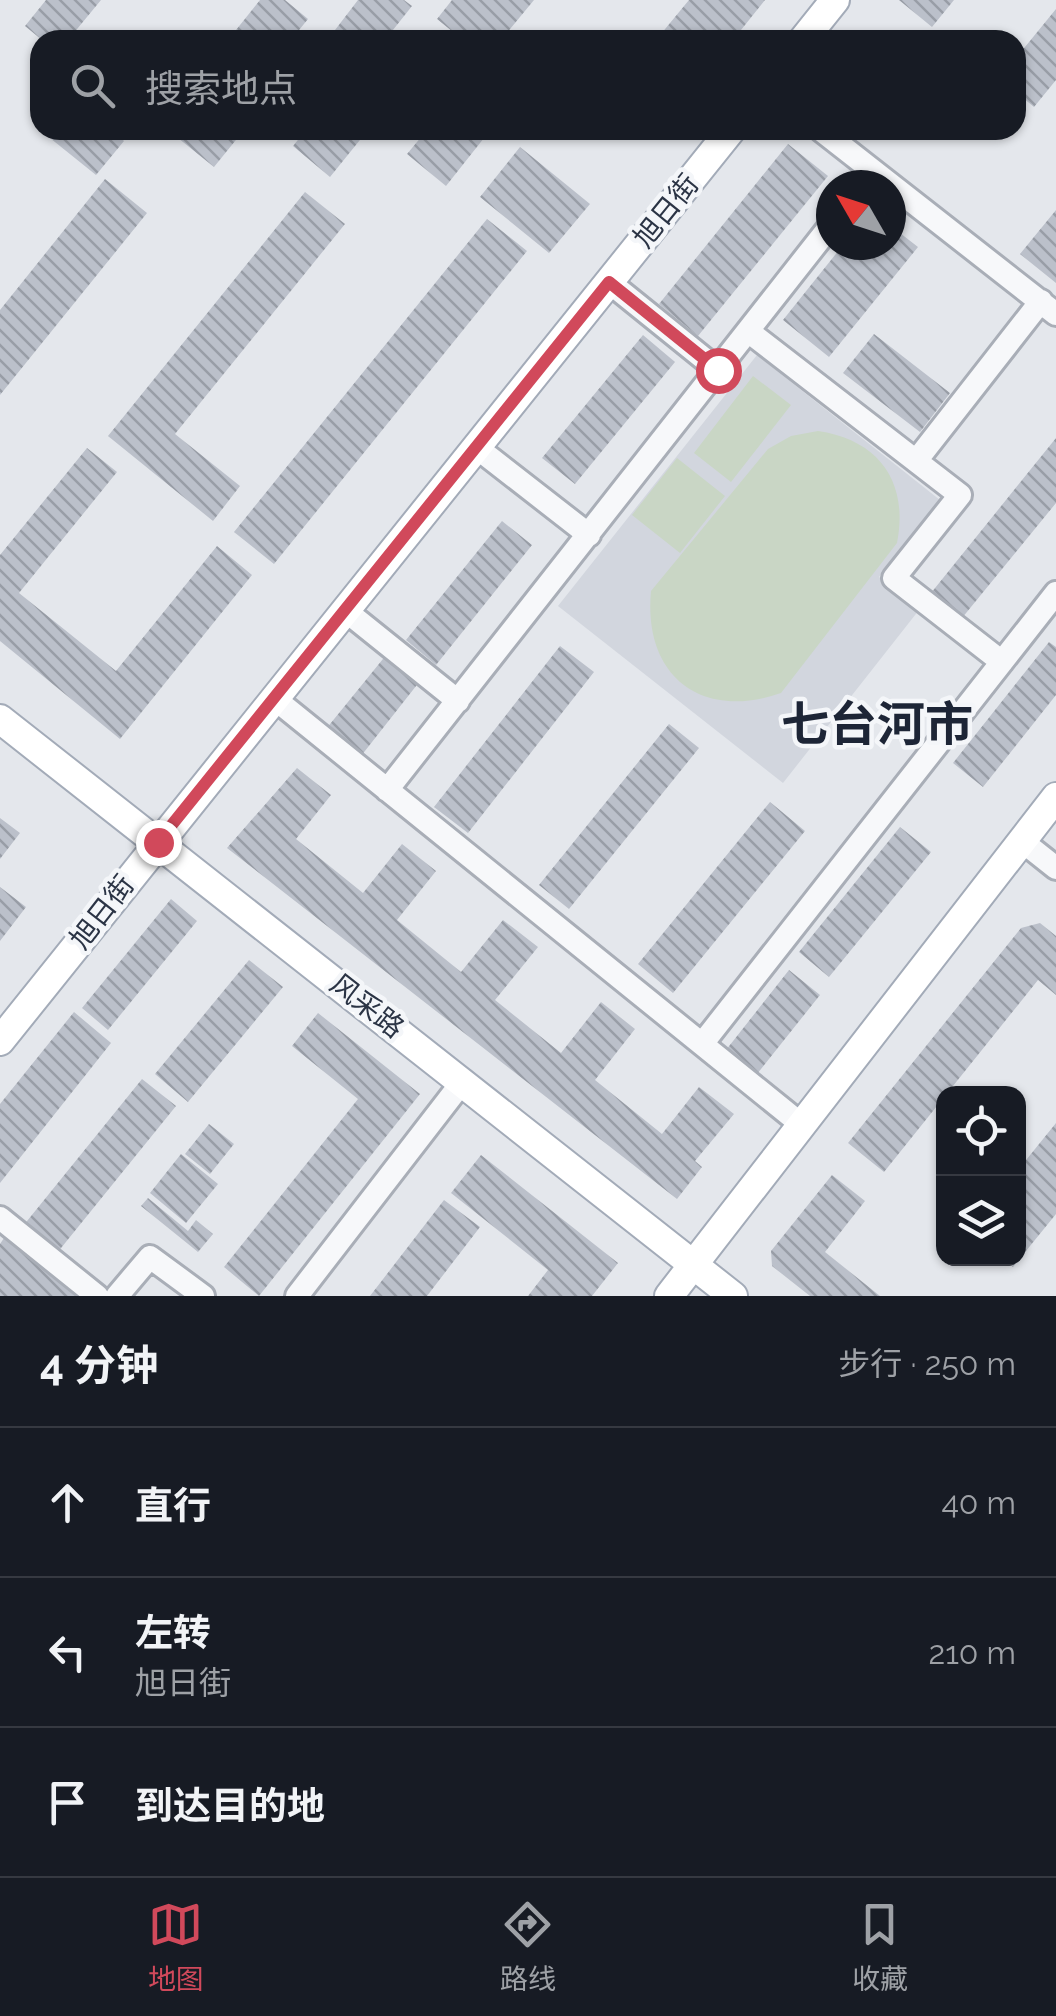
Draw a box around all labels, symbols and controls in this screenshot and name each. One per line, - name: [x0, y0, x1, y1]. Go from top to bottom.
- search box: [30, 30, 1026, 140]
- icon: search: [65, 58, 120, 113]
- text: 搜索地点: [145, 66, 297, 111]
- street label: 旭日街: [627, 168, 705, 254]
- north arrow: [816, 170, 906, 260]
- route start: [696, 348, 742, 394]
- district label: 七台河市: [781, 696, 973, 752]
- route end: [136, 820, 182, 866]
- street label: 旭日街: [63, 869, 141, 955]
- street label: 风采路: [324, 967, 410, 1045]
- map controls: [936, 1086, 1026, 1266]
- button: locate: [936, 1086, 1026, 1176]
- button: layers: [936, 1176, 1026, 1266]
- text: 4 分钟: [40, 1341, 158, 1390]
- text: 步行 · 250 m: [838, 1345, 1016, 1382]
- icon: ahead: [40, 1475, 95, 1530]
- text: 直行: [135, 1483, 211, 1528]
- text: 40 m: [941, 1484, 1016, 1521]
- text: 左转: [135, 1610, 211, 1655]
- icon: left: [40, 1625, 95, 1680]
- text: 210 m: [928, 1634, 1016, 1671]
- text: 旭日街: [135, 1664, 231, 1701]
- icon: arrive: [40, 1775, 95, 1830]
- text: 到达目的地: [135, 1783, 325, 1828]
- tab: 地图: [148, 1897, 204, 1997]
- tab: 路线: [500, 1897, 556, 1997]
- tab: 收藏: [852, 1897, 908, 1997]

